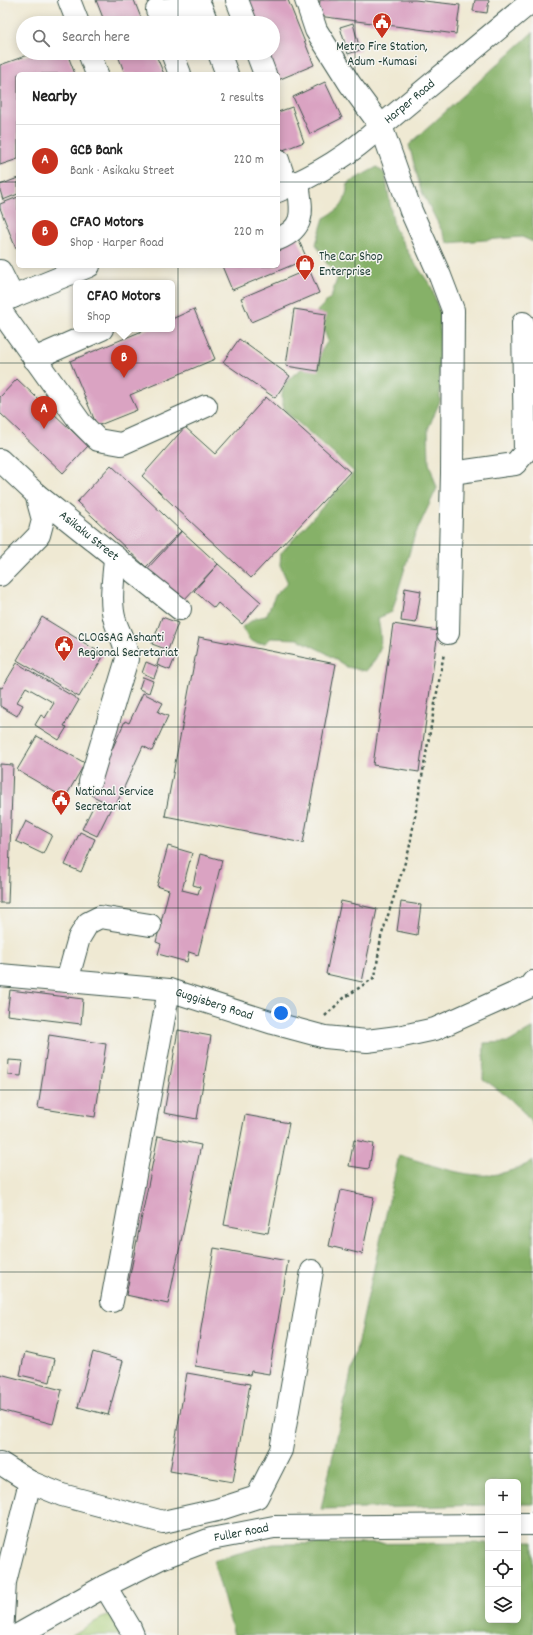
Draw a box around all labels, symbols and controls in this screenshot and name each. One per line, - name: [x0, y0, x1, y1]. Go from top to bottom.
- public building icon: Metro Fire Station, Adum -Kumasi: [371, 11, 393, 39]
- search box: [16, 16, 280, 60]
- icon: search: [30, 27, 52, 49]
- text: Search here: [62, 27, 130, 49]
- place label: Metro Fire Station, Adum -Kumasi: [336, 38, 428, 72]
- street label: Harper Road: [380, 75, 440, 129]
- text: Nearby: [32, 86, 76, 110]
- text: 2 results: [220, 89, 264, 108]
- text: GCB Bank: [70, 140, 123, 162]
- text: A: [41, 151, 49, 170]
- text: 220 m: [234, 151, 264, 170]
- text: Bank · Asikaku Street: [70, 162, 174, 181]
- text: CFAO Motors: [70, 212, 144, 234]
- text: B: [42, 223, 48, 242]
- text: 220 m: [234, 223, 264, 242]
- text: Shop · Harper Road: [70, 234, 164, 253]
- place label: The Car Shop Enterprise: [319, 248, 383, 282]
- shop icon: The Car Shop Enterprise: [294, 253, 316, 281]
- popup: [73, 280, 175, 332]
- text: CFAO Motors: [87, 286, 161, 308]
- text: Shop: [87, 308, 111, 327]
- pin: B: [111, 345, 137, 378]
- pin: A: [31, 396, 57, 429]
- street label: Asikaku Street: [55, 506, 123, 566]
- place label: CLOGSAG Ashanti Regional Secretariat: [78, 629, 178, 663]
- public building icon: CLOGSAG Ashanti Regional Secretariat: [53, 634, 75, 662]
- place label: National Service Secretariat: [75, 783, 154, 817]
- public building icon: National Service Secretariat: [50, 788, 72, 816]
- street label: Guggisberg Road: [173, 983, 255, 1026]
- your location: [271, 1003, 291, 1023]
- map controls: [485, 1479, 521, 1623]
- button: +: [485, 1479, 521, 1515]
- button: −: [485, 1515, 521, 1551]
- street label: Fuller Road: [212, 1519, 271, 1548]
- button: locate: [485, 1551, 521, 1587]
- button: layers: [485, 1587, 521, 1623]

